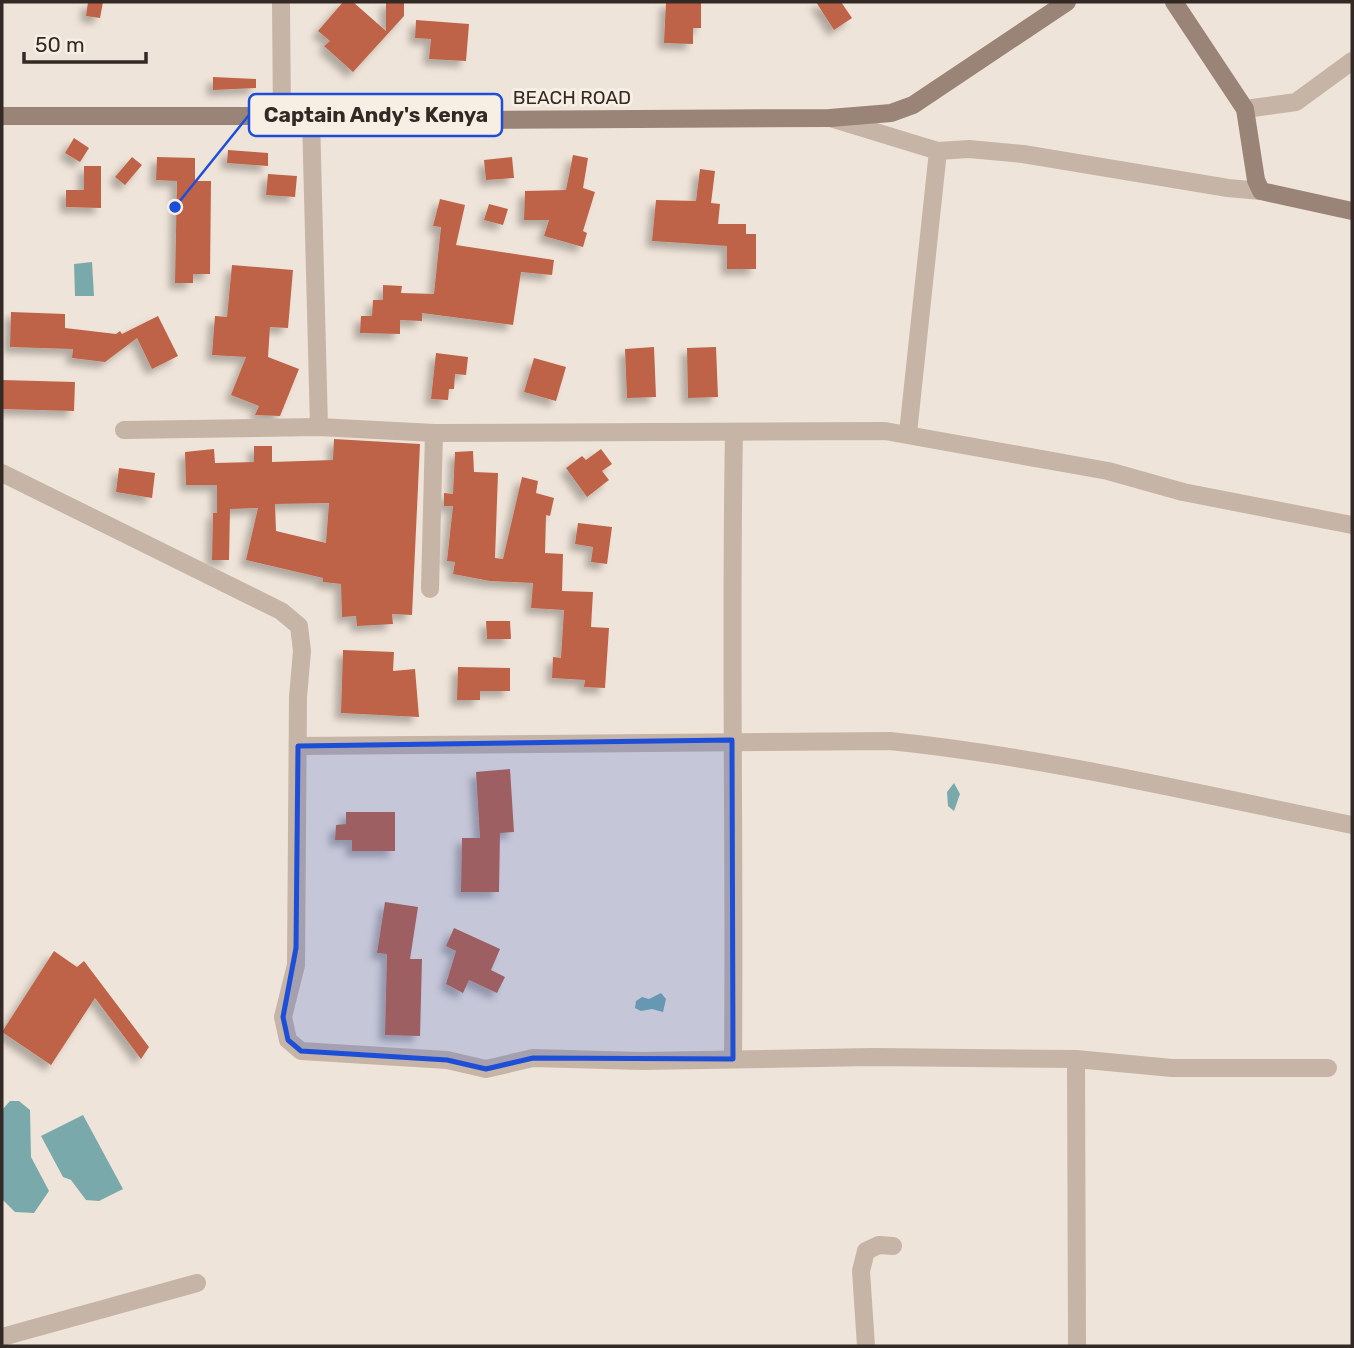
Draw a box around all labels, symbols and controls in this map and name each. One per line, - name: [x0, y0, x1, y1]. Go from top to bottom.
- scale bar: [24, 21, 147, 65]
- text: 50 m: [35, 32, 85, 57]
- street label: BEACH ROAD: [513, 86, 631, 109]
- callout: Captain Andy's Kenya: [249, 94, 502, 136]
- text: Captain Andy's Kenya: [264, 102, 488, 127]

